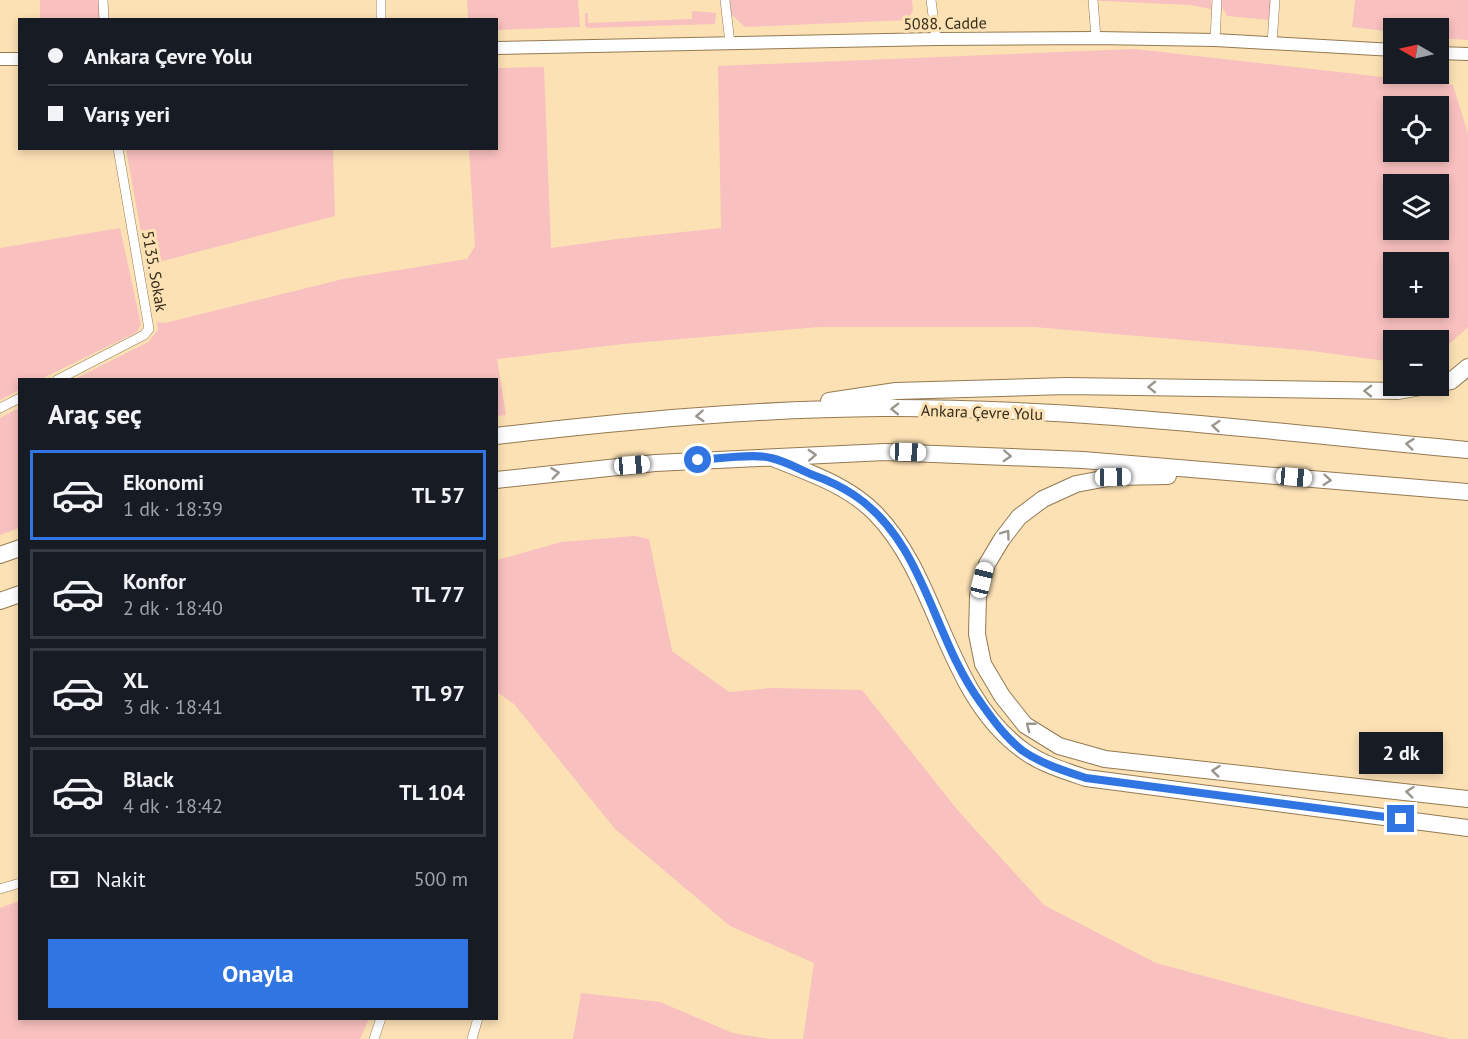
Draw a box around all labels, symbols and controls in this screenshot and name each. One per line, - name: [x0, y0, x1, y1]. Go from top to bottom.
- street label: 5088. Cadde: [903, 12, 987, 34]
- north arrow: [1383, 18, 1449, 84]
- map controls: [1383, 18, 1449, 396]
- text: Ankara Çevre Yolu: [84, 42, 252, 70]
- button: locate: [1383, 96, 1449, 162]
- text: Varış yeri: [84, 100, 170, 128]
- button: layers: [1383, 174, 1449, 240]
- street label: 5135. Sokak: [138, 229, 172, 313]
- button: +: [1383, 252, 1449, 318]
- button: −: [1383, 330, 1449, 396]
- one-way arrow: [1148, 381, 1157, 393]
- one-way arrow: [1364, 384, 1373, 397]
- text: Araç seç: [48, 397, 142, 431]
- street label: Ankara Çevre Yolu: [921, 400, 1043, 424]
- one-way arrow: [891, 402, 900, 415]
- one-way arrow: [696, 409, 705, 422]
- one-way arrow: [1211, 420, 1220, 433]
- one-way arrow: [1405, 438, 1414, 451]
- car: [890, 442, 926, 462]
- route start: [684, 446, 711, 473]
- one-way arrow: [807, 448, 816, 461]
- one-way arrow: [1002, 450, 1011, 463]
- car: [613, 454, 651, 476]
- car: [1275, 466, 1313, 488]
- one-way arrow: [550, 467, 559, 480]
- icon: car: [51, 468, 105, 522]
- text: Ekonomi: [123, 468, 204, 496]
- car: [1095, 468, 1131, 486]
- one-way arrow: [1322, 473, 1331, 486]
- text: TL 57: [412, 481, 465, 509]
- text: 1 dk · 18:39: [123, 496, 223, 522]
- one-way arrow: [999, 530, 1010, 541]
- car: [969, 560, 995, 600]
- icon: car: [51, 567, 105, 621]
- text: Konfor: [123, 567, 186, 595]
- text: TL 77: [412, 580, 465, 608]
- text: 2 dk · 18:40: [123, 595, 223, 621]
- icon: car: [51, 666, 105, 720]
- text: XL: [123, 666, 148, 694]
- text: TL 97: [412, 679, 465, 707]
- text: 3 dk · 18:41: [123, 694, 223, 720]
- one-way arrow: [1025, 723, 1036, 734]
- callout: 2 dk: [1359, 732, 1443, 774]
- text: 2 dk: [1383, 740, 1420, 766]
- icon: car: [51, 765, 105, 819]
- text: Black: [123, 765, 174, 793]
- one-way arrow: [1211, 765, 1221, 778]
- text: TL 104: [399, 778, 465, 806]
- one-way arrow: [1405, 786, 1414, 799]
- text: 4 dk · 18:42: [123, 793, 223, 819]
- route end: [1387, 805, 1414, 832]
- icon: cash: [48, 863, 81, 896]
- text: Nakit: [96, 865, 146, 893]
- text: 500 m: [414, 866, 468, 892]
- button: Onayla: [48, 939, 468, 1008]

